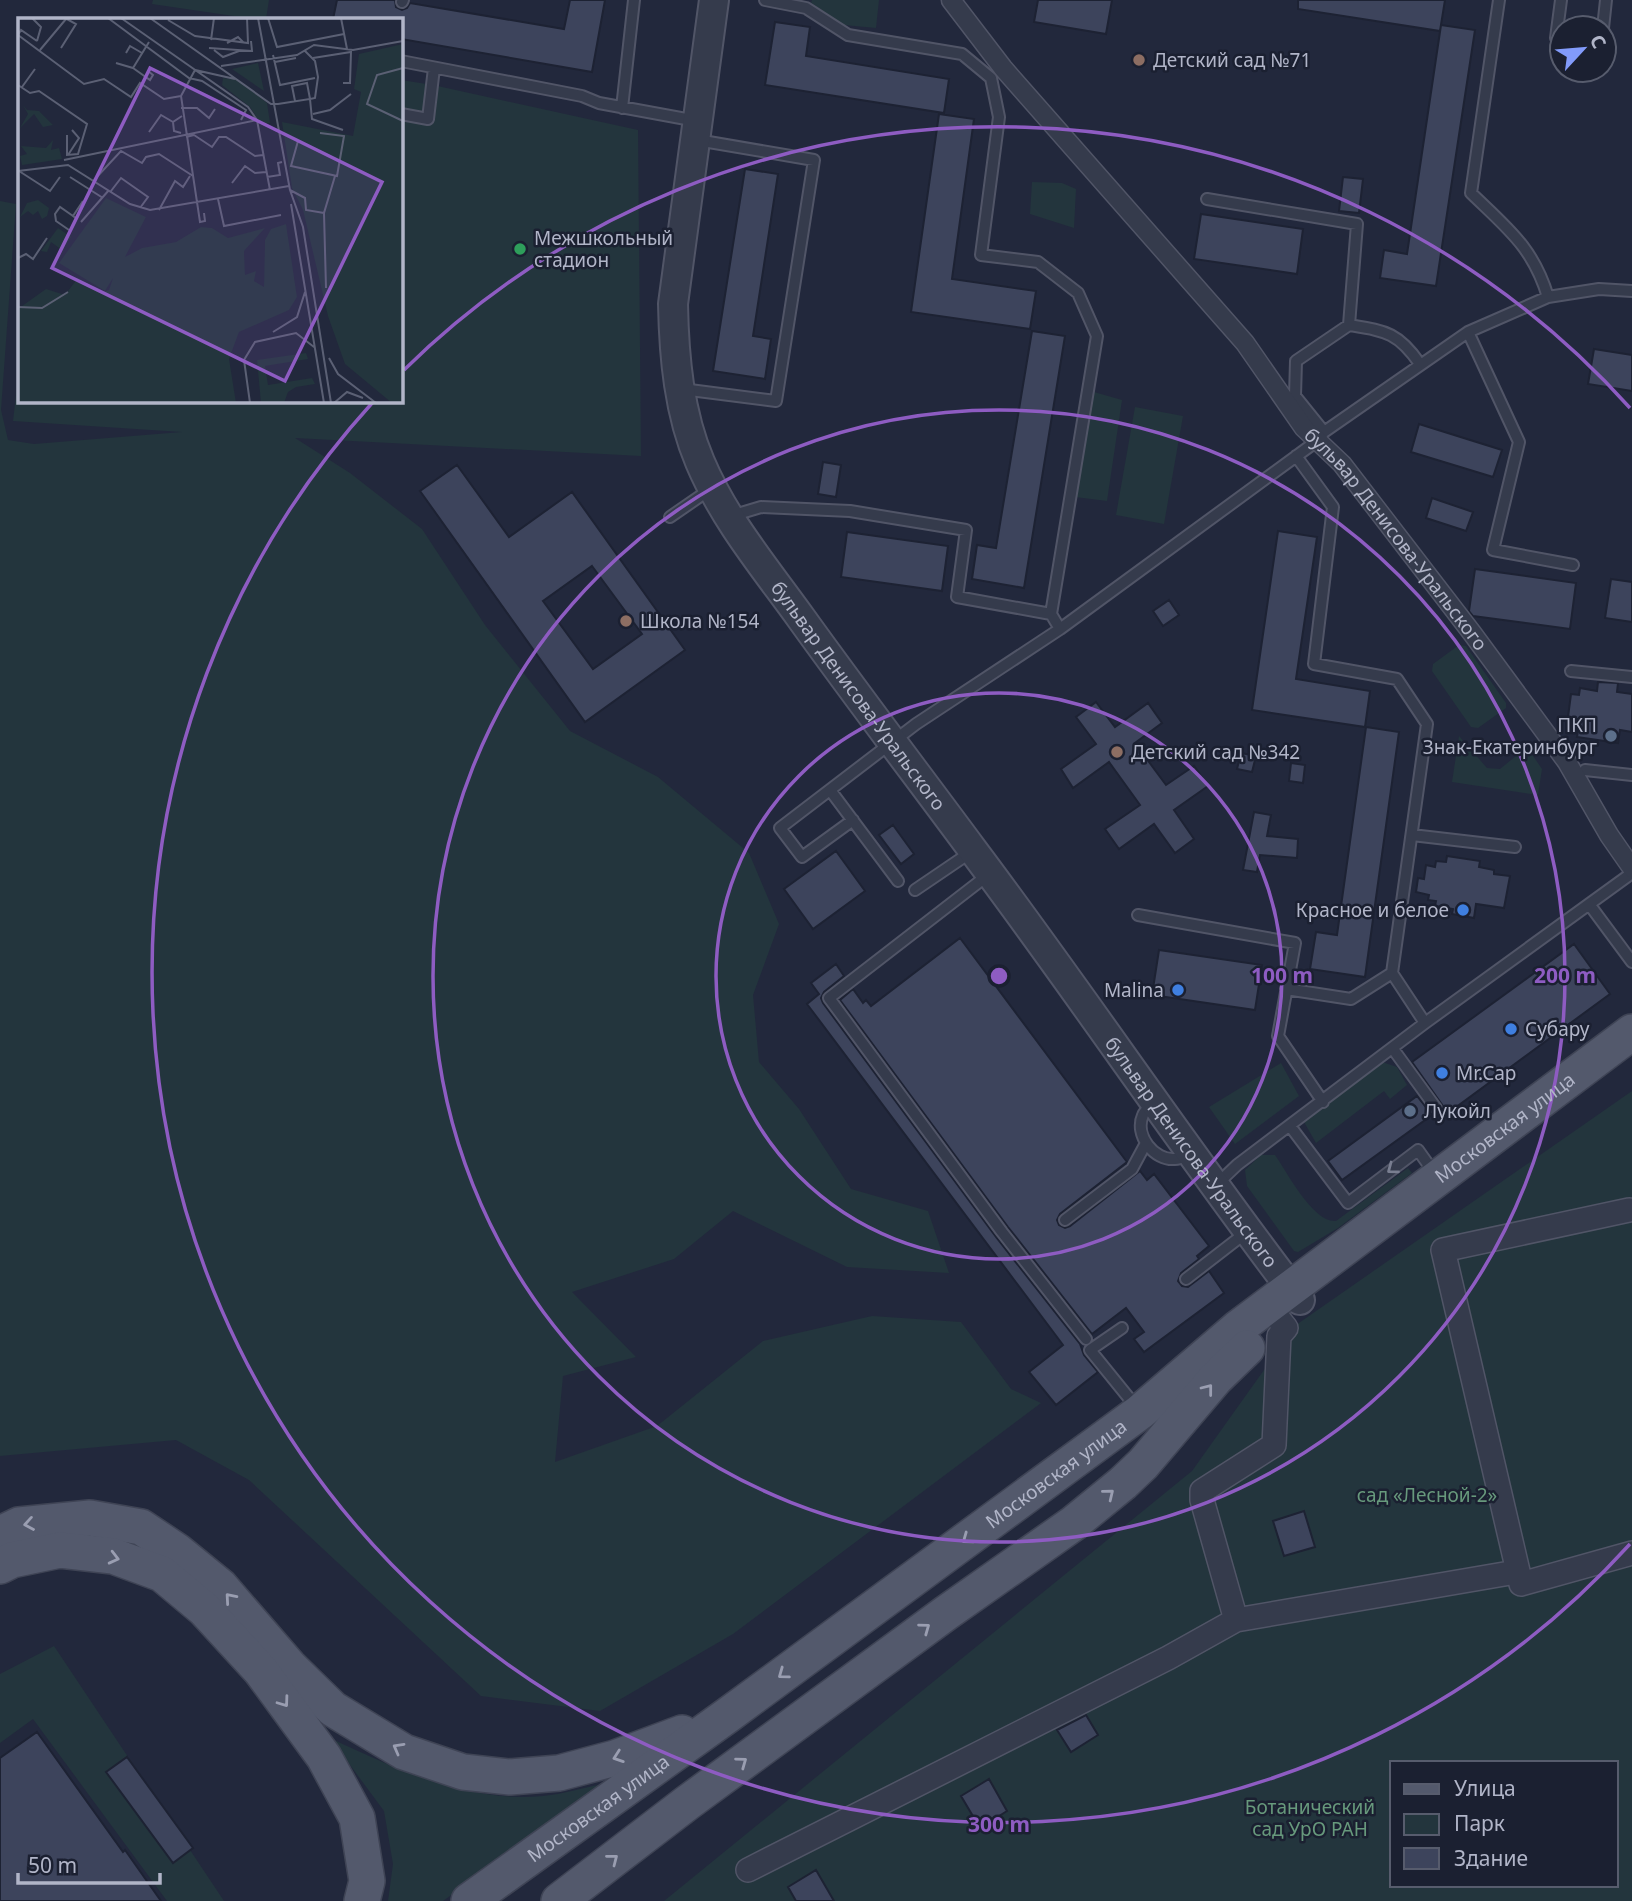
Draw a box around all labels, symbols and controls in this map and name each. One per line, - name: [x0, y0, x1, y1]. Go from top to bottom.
- north arrow: [1548, 14, 1618, 84]
- inset map: [18, 18, 402, 402]
- text: С: [1584, 30, 1613, 53]
- place label: Детский сад №71: [1153, 47, 1311, 73]
- marker: Детский сад №71: [1131, 52, 1147, 68]
- place label: Межшкольный стадион: [534, 225, 673, 273]
- marker: Межшкольный стадион: [512, 241, 528, 257]
- street label: бульвар Денисова-Уральского: [1299, 422, 1494, 656]
- street label: бульвар Денисова-Уральского: [765, 576, 952, 816]
- place label: Школа №154: [640, 608, 759, 634]
- marker: Школа №154: [618, 613, 634, 629]
- place label: ПКП Знак-Екатеринбург: [1423, 712, 1597, 760]
- marker: ПКП Знак-Екатеринбург: [1603, 728, 1619, 744]
- place label: Детский сад №342: [1131, 739, 1300, 765]
- marker: Детский сад №342: [1109, 744, 1125, 760]
- place label: Красное и белое: [1296, 897, 1449, 923]
- marker: Красное и белое: [1455, 902, 1471, 918]
- text: 100 m: [1251, 961, 1313, 989]
- text: 200 m: [1534, 961, 1596, 989]
- centre of rings: [987, 964, 1011, 988]
- place label: Malina: [1104, 977, 1164, 1003]
- marker: Malina: [1170, 982, 1186, 998]
- place label: Субару: [1525, 1016, 1590, 1042]
- marker: Субару: [1503, 1021, 1519, 1037]
- street label: бульвар Денисова-Уральского: [1099, 1031, 1284, 1273]
- place label: Mr.Cap: [1456, 1060, 1517, 1086]
- marker: Mr.Cap: [1434, 1065, 1450, 1081]
- street label: Московская улица: [1429, 1066, 1580, 1189]
- place label: Лукойл: [1424, 1098, 1491, 1124]
- marker: Лукойл: [1402, 1103, 1418, 1119]
- one-way arrow: [1387, 1161, 1400, 1174]
- one-way arrow: [1199, 1384, 1212, 1397]
- street label: Московская улица: [980, 1413, 1132, 1534]
- park label: сад «Лесной-2»: [1357, 1482, 1497, 1508]
- one-way arrow: [1102, 1490, 1114, 1503]
- one-way arrow: [23, 1516, 35, 1531]
- one-way arrow: [962, 1531, 974, 1544]
- one-way arrow: [108, 1550, 120, 1564]
- one-way arrow: [226, 1593, 238, 1606]
- one-way arrow: [918, 1624, 930, 1636]
- one-way arrow: [778, 1666, 791, 1678]
- one-way arrow: [275, 1694, 288, 1707]
- one-way arrow: [393, 1743, 406, 1756]
- street label: Московская улица: [522, 1748, 674, 1868]
- one-way arrow: [613, 1749, 625, 1763]
- one-way arrow: [734, 1758, 747, 1770]
- legend: [1390, 1761, 1618, 1887]
- text: Улица: [1454, 1774, 1516, 1802]
- park label: Ботанический сад УрО РАН: [1245, 1794, 1375, 1842]
- text: Парк: [1454, 1809, 1505, 1837]
- text: 300 m: [968, 1810, 1030, 1838]
- scale bar: [18, 1842, 159, 1886]
- text: Здание: [1454, 1844, 1528, 1872]
- text: 50 m: [28, 1851, 77, 1879]
- one-way arrow: [606, 1855, 618, 1868]

